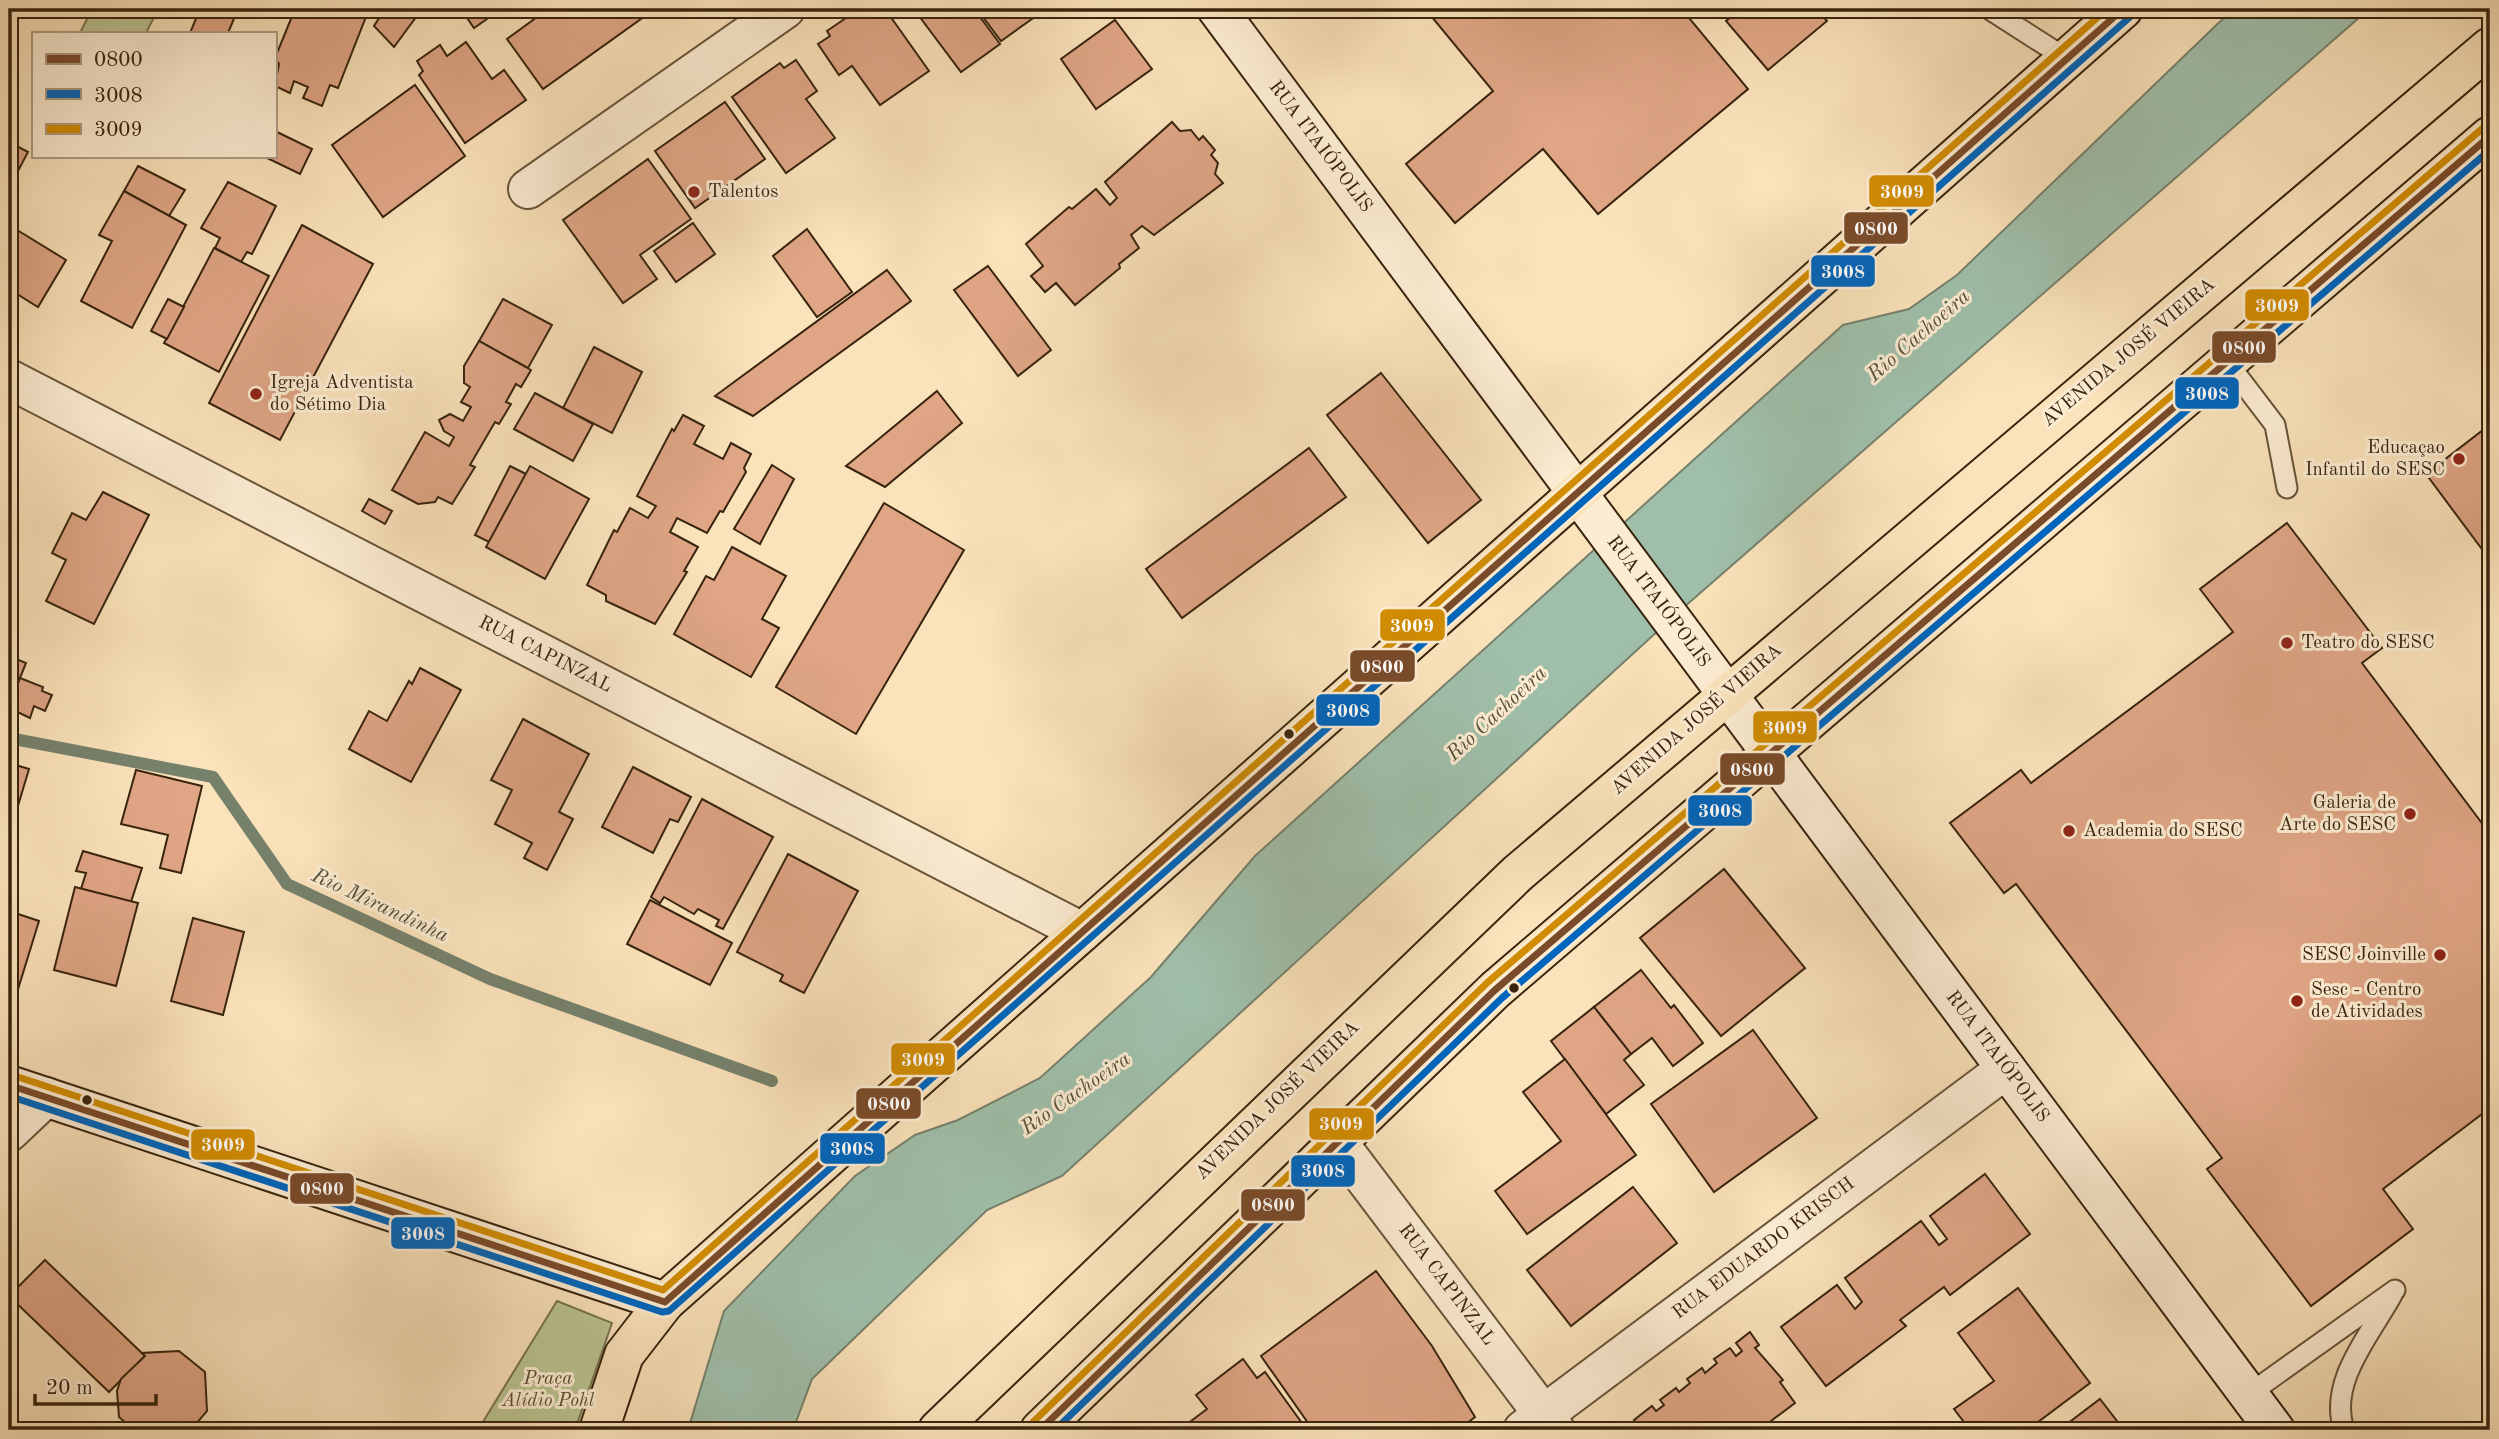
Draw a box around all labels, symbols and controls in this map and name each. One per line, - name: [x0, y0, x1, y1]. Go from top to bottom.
- legend: [32, 32, 276, 158]
- text: 0800: [94, 50, 143, 71]
- street label: RUA ITAIÓPOLIS: [1265, 75, 1379, 216]
- text: 3008: [94, 86, 143, 107]
- text: 3009: [94, 120, 143, 141]
- line badge: 3009: [1868, 174, 1935, 208]
- place label: Talentos: [708, 183, 778, 202]
- marker: Talentos: [686, 184, 702, 200]
- text: 3009: [1880, 184, 1924, 203]
- line badge: 0800: [1843, 211, 1909, 245]
- text: 0800: [1854, 221, 1898, 240]
- line badge: 3008: [1810, 254, 1876, 288]
- text: 3008: [1821, 264, 1865, 283]
- street label: AVENIDA JOSÉ VIEIRA: [2036, 272, 2220, 431]
- water label: Rio Cachoeira: [1863, 286, 1974, 387]
- line badge: 3009: [2244, 288, 2310, 322]
- text: 3009: [2255, 298, 2299, 317]
- line badge: 0800: [2211, 330, 2277, 364]
- text: 0800: [2222, 340, 2266, 359]
- place label: Igreja Adventista do Sétimo Dia: [270, 374, 414, 415]
- line badge: 3008: [2174, 376, 2240, 410]
- marker: Igreja Adventista do Sétimo Dia: [248, 386, 264, 402]
- text: 3008: [2185, 386, 2229, 405]
- place label: Educaçao Infantil do SESC: [2305, 439, 2445, 480]
- marker: Educaçao Infantil do SESC: [2451, 451, 2467, 467]
- street label: RUA ITAIÓPOLIS: [1603, 530, 1717, 671]
- line badge: 3009: [1379, 608, 1446, 642]
- street label: RUA CAPINZAL: [475, 613, 615, 697]
- text: 3009: [1390, 618, 1434, 637]
- place label: Teatro do SESC: [2301, 634, 2435, 653]
- marker: Teatro do SESC: [2279, 635, 2295, 651]
- street label: AVENIDA JOSÉ VIEIRA: [1605, 638, 1786, 799]
- line badge: 0800: [1349, 649, 1416, 683]
- text: 0800: [1360, 659, 1404, 678]
- water label: Rio Cachoeira: [1442, 663, 1551, 766]
- line badge: 3008: [1315, 693, 1381, 727]
- text: 3008: [1326, 703, 1370, 722]
- line badge: 3009: [1752, 710, 1818, 744]
- text: 3009: [1763, 720, 1807, 739]
- unlabelled marker: [1282, 727, 1296, 741]
- line badge: 0800: [1719, 752, 1786, 786]
- text: 0800: [1730, 762, 1774, 781]
- line badge: 3008: [1687, 794, 1753, 827]
- place label: Galeria de Arte do SESC: [2279, 794, 2396, 835]
- text: 3008: [1698, 803, 1742, 822]
- marker: Galeria de Arte do SESC: [2402, 806, 2418, 822]
- place label: Academia do SESC: [2083, 822, 2243, 841]
- marker: Academia do SESC: [2061, 823, 2077, 839]
- water label: Rio Mirandinha: [308, 865, 451, 947]
- place label: SESC Joinville: [2302, 946, 2426, 965]
- marker: SESC Joinville: [2432, 947, 2448, 963]
- unlabelled marker: [1507, 981, 1521, 995]
- place label: Sesc - Centro de Atividades: [2311, 981, 2423, 1022]
- street label: RUA ITAIÓPOLIS: [1942, 985, 2056, 1126]
- marker: Sesc - Centro de Atividades: [2289, 993, 2305, 1009]
- street label: AVENIDA JOSÉ VIEIRA: [1190, 1015, 1364, 1184]
- line badge: 3009: [890, 1042, 956, 1076]
- water label: Rio Cachoeira: [1017, 1049, 1135, 1140]
- text: 3009: [901, 1052, 945, 1071]
- line badge: 0800: [855, 1087, 922, 1120]
- unlabelled marker: [80, 1093, 94, 1107]
- text: 0800: [867, 1096, 911, 1115]
- line badge: 3009: [1308, 1107, 1375, 1141]
- text: 3009: [1319, 1116, 1363, 1135]
- line badge: 3009: [190, 1128, 256, 1161]
- line badge: 3008: [819, 1132, 886, 1165]
- text: 3009: [201, 1137, 245, 1156]
- text: 3008: [830, 1141, 874, 1160]
- line badge: 3008: [1290, 1154, 1356, 1188]
- text: 3008: [1301, 1163, 1345, 1182]
- line badge: 0800: [289, 1172, 355, 1205]
- street label: RUA EDUARDO KRISCH: [1669, 1174, 1859, 1323]
- text: 0800: [300, 1181, 344, 1200]
- line badge: 0800: [1240, 1188, 1306, 1222]
- text: 0800: [1251, 1197, 1295, 1216]
- line badge: 3008: [390, 1216, 456, 1250]
- street label: RUA CAPINZAL: [1394, 1221, 1498, 1349]
- text: 3008: [401, 1226, 445, 1245]
- scale bar: [35, 1362, 156, 1406]
- park label: Praça Alídio Pohl: [501, 1370, 595, 1411]
- text: 20 m: [46, 1378, 93, 1399]

